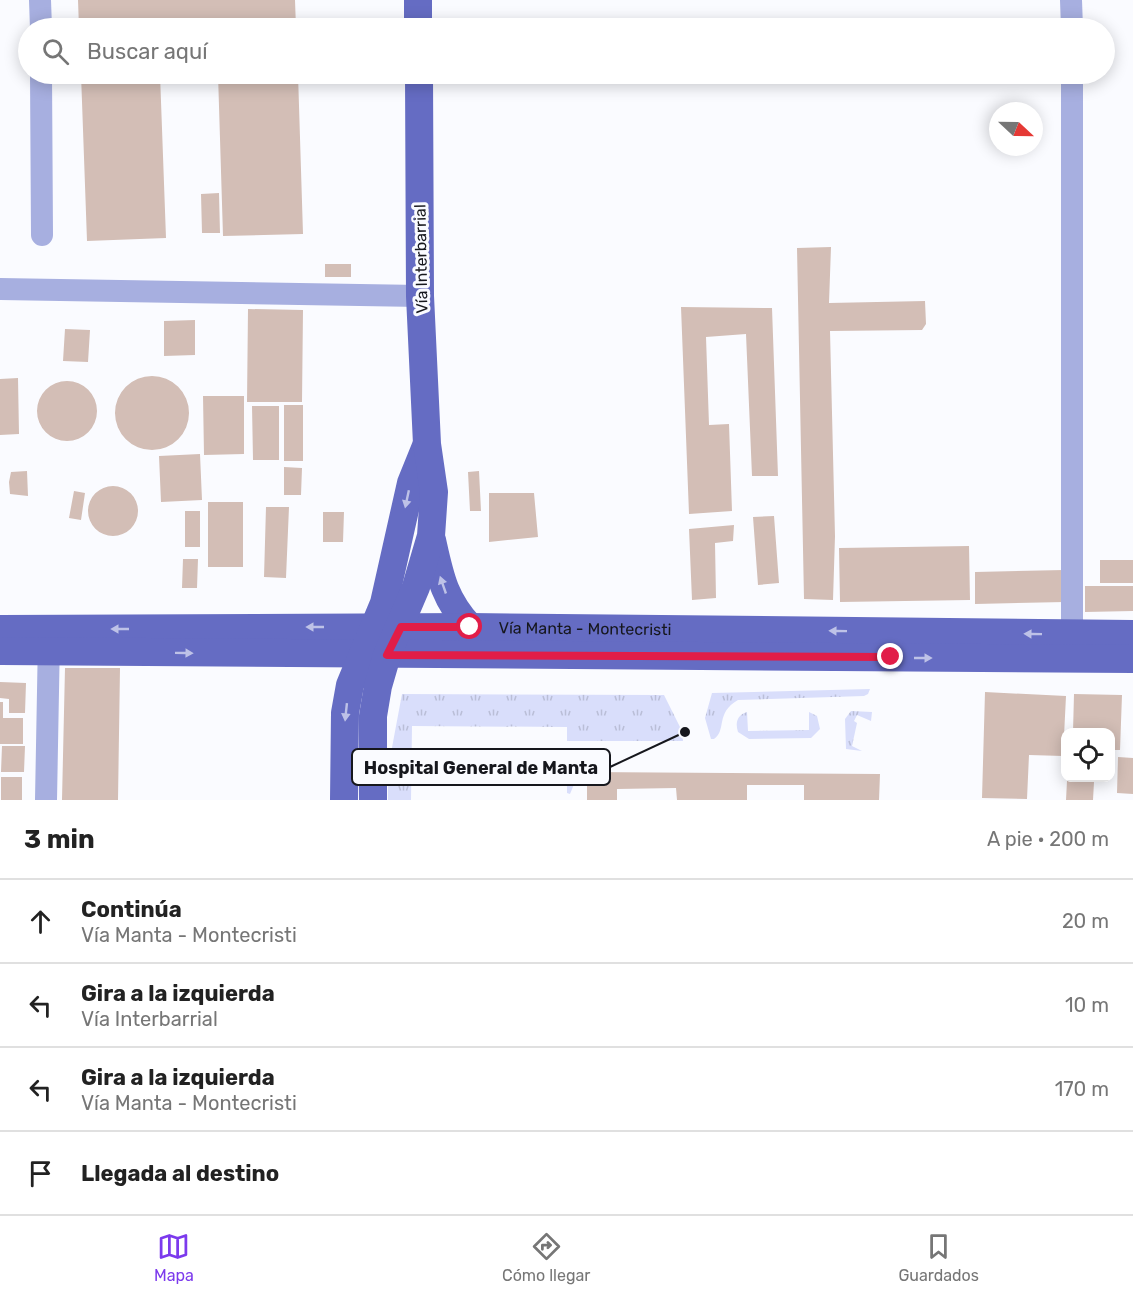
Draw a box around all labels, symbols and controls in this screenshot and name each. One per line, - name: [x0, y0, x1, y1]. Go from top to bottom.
- search box: [18, 18, 1115, 84]
- icon: search: [39, 35, 72, 68]
- text: Buscar aquí: [87, 38, 208, 65]
- north arrow: [989, 102, 1043, 156]
- street label: Vía Interbarrial: [411, 204, 431, 314]
- one-way arrow: [402, 490, 412, 509]
- one-way arrow: [438, 576, 448, 594]
- route start: [456, 613, 482, 639]
- street label: Vía Manta - Montecristi: [499, 618, 671, 639]
- one-way arrow: [305, 622, 324, 632]
- one-way arrow: [110, 624, 129, 633]
- one-way arrow: [828, 626, 847, 636]
- one-way arrow: [1023, 629, 1042, 639]
- route end: [877, 643, 903, 669]
- one-way arrow: [175, 648, 194, 658]
- one-way arrow: [914, 653, 933, 662]
- one-way arrow: [341, 702, 351, 721]
- map controls: [1061, 728, 1115, 782]
- button: locate: [1061, 728, 1115, 782]
- callout: Hospital General de Manta: [352, 749, 610, 785]
- text: Hospital General de Manta: [364, 757, 598, 779]
- text: 3 min: [24, 824, 95, 855]
- text: A pie · 200 m: [987, 827, 1109, 851]
- text: Continúa: [81, 896, 182, 923]
- icon: ahead: [24, 905, 57, 938]
- text: 20 m: [1062, 909, 1109, 933]
- text: Vía Manta - Montecristi: [81, 923, 297, 947]
- text: Gira a la izquierda: [81, 980, 275, 1007]
- icon: left: [24, 989, 57, 1022]
- text: 10 m: [1065, 993, 1109, 1017]
- text: Vía Interbarrial: [81, 1007, 218, 1031]
- text: Gira a la izquierda: [81, 1064, 275, 1091]
- icon: left: [24, 1073, 57, 1106]
- text: 170 m: [1055, 1077, 1109, 1101]
- text: Vía Manta - Montecristi: [81, 1091, 297, 1115]
- icon: arrive: [24, 1157, 57, 1190]
- text: Llegada al destino: [81, 1160, 279, 1187]
- tab: Mapa: [154, 1230, 194, 1285]
- tab: Cómo llegar: [502, 1230, 590, 1285]
- tab: Guardados: [898, 1230, 979, 1285]

